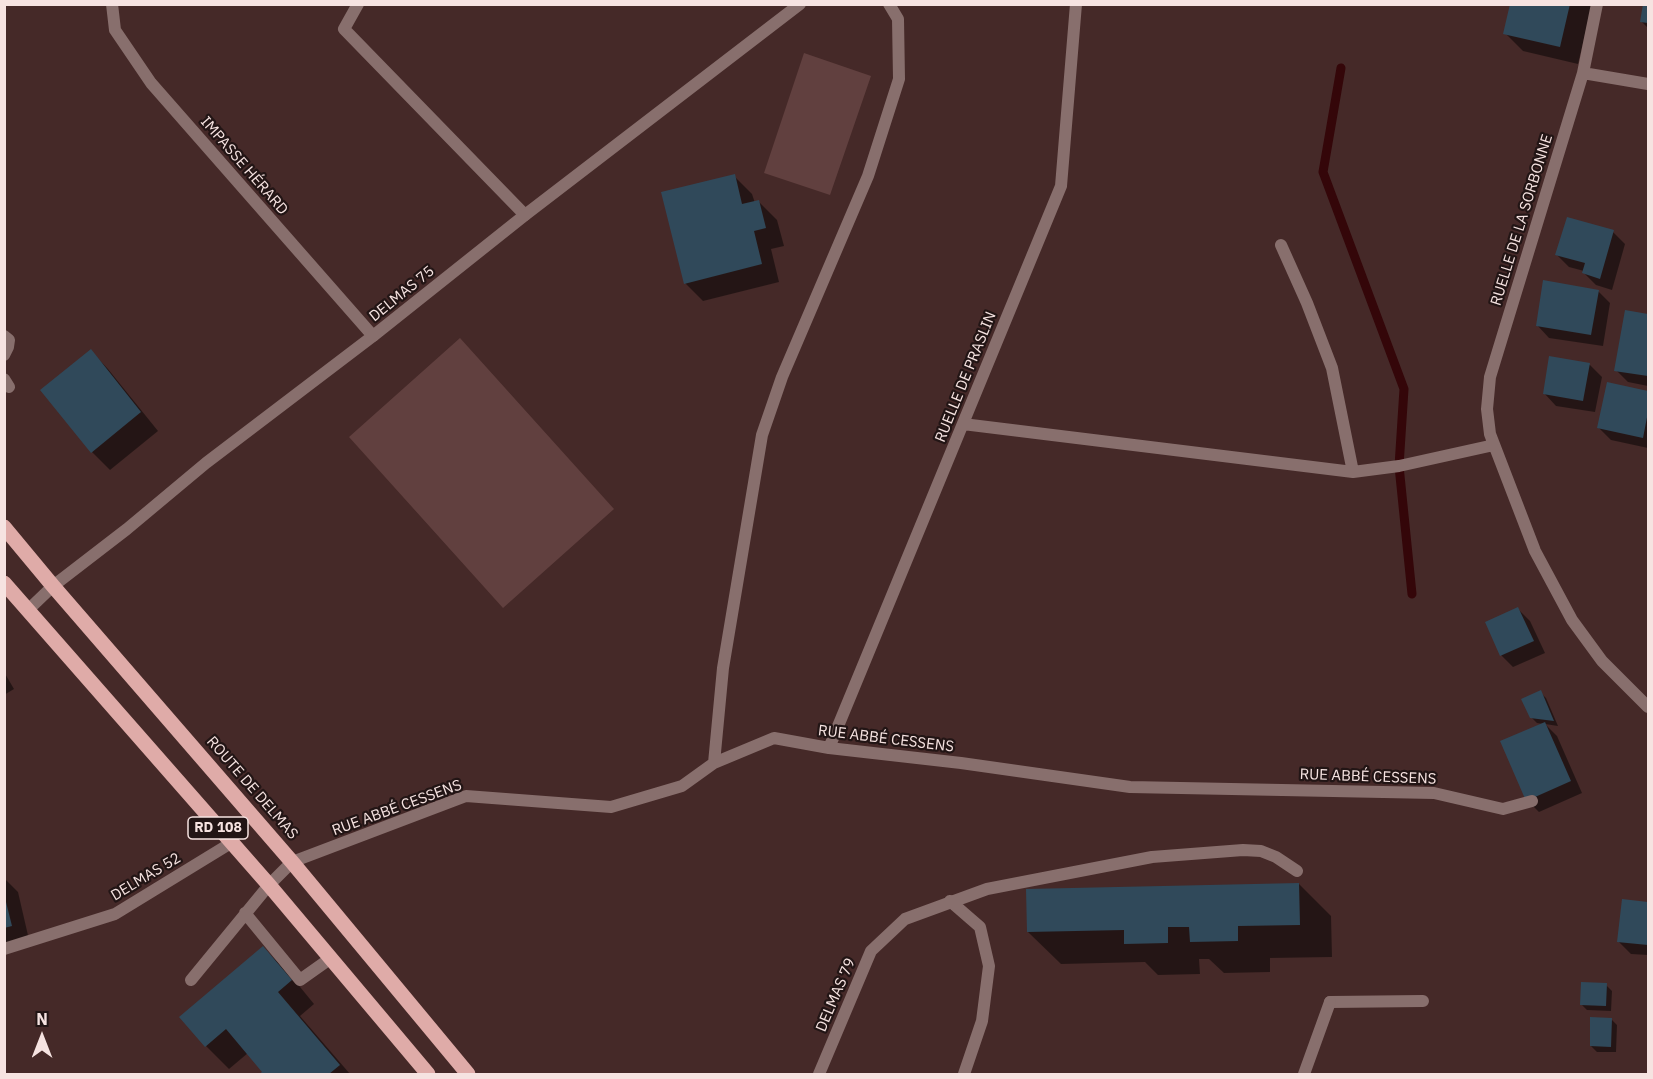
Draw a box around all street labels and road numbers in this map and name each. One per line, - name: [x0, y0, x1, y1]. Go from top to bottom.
- street label: IMPASSE HÉRARD: [197, 113, 291, 219]
- street label: RUELLE DE LA SORBONNE: [1487, 132, 1557, 308]
- street label: DELMAS 75: [366, 262, 438, 326]
- street label: RUELLE DE PRASLIN: [932, 309, 1000, 445]
- street label: RUE ABBÉ CESSENS: [817, 722, 955, 756]
- street label: ROUTE DE DELMAS: [202, 733, 302, 843]
- street label: RUE ABBÉ CESSENS: [1299, 766, 1437, 788]
- street label: RUE ABBÉ CESSENS: [330, 776, 464, 840]
- road number: RD 108: [188, 817, 248, 839]
- street label: DELMAS 52: [108, 849, 184, 905]
- street label: DELMAS 79: [812, 955, 860, 1035]

